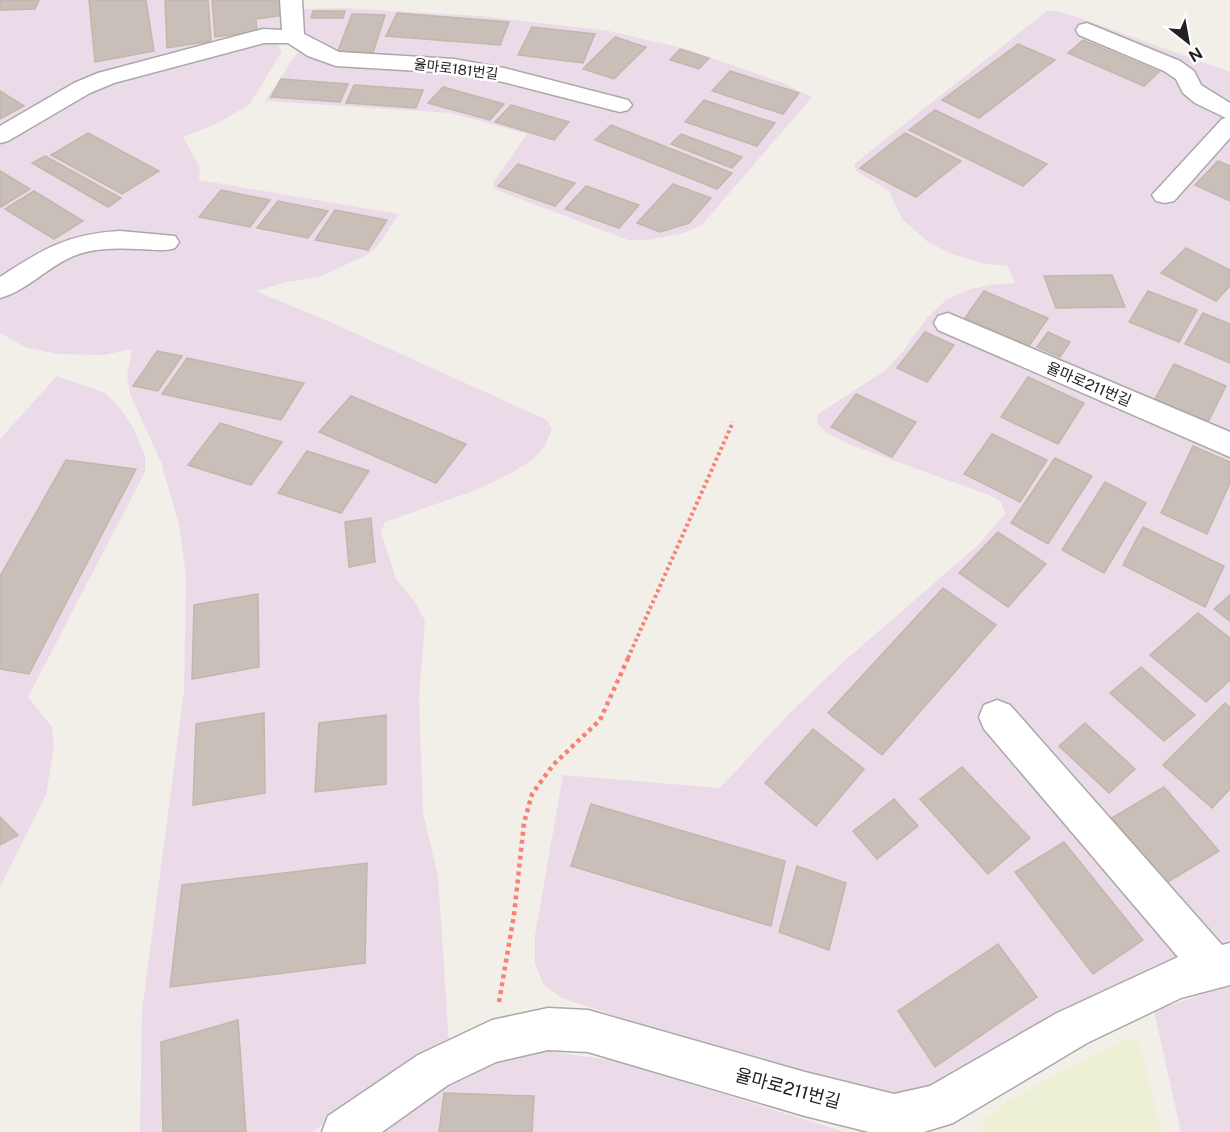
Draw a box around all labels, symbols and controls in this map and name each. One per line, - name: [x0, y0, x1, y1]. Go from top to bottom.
- north arrow: [1158, 12, 1218, 72]
- text: N: [1185, 43, 1206, 66]
- street label: 율마로181번길: [413, 56, 499, 82]
- street label: 율마로211번길: [1044, 359, 1134, 409]
- street label: 율마로211번길: [733, 1064, 843, 1112]

